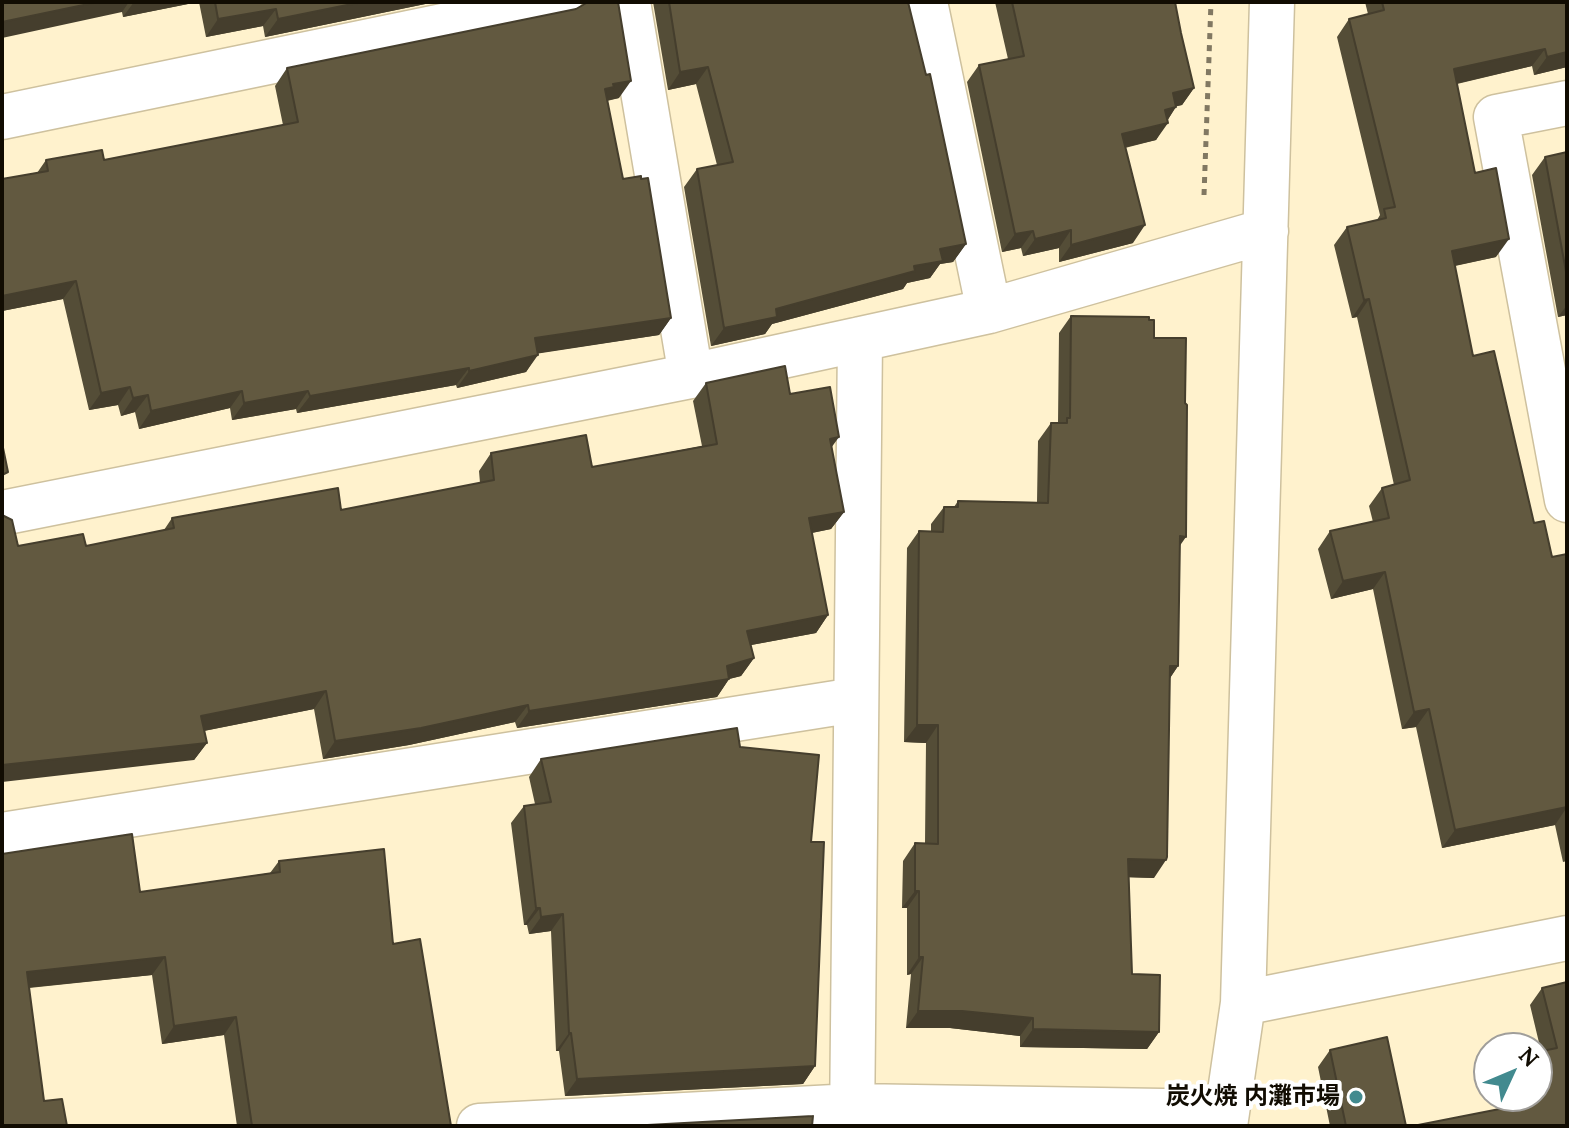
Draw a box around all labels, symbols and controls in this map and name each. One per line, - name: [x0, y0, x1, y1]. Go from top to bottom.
- north arrow: [1473, 1032, 1553, 1112]
- text: N: [1513, 1041, 1545, 1073]
- place label: 炭火焼 内灘市場: [1166, 1083, 1340, 1111]
- marker: 炭火焼 内灘市場: [1347, 1088, 1365, 1106]

